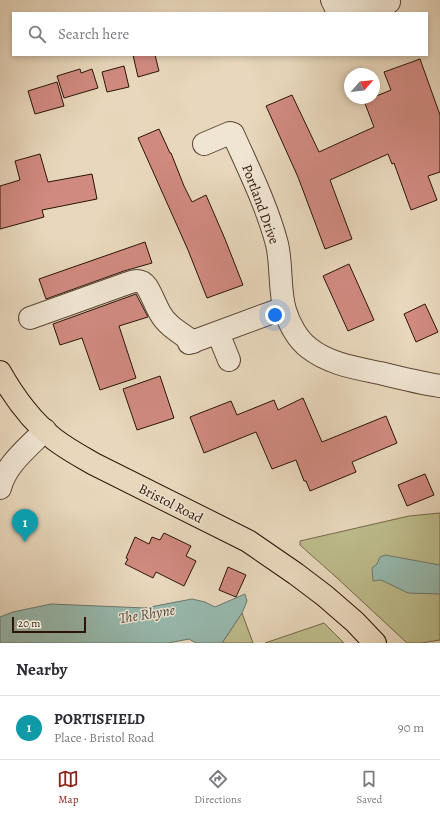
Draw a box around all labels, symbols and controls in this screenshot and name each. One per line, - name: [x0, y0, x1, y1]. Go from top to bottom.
- search box: [12, 12, 428, 56]
- icon: search: [26, 23, 48, 45]
- text: Search here: [58, 24, 129, 44]
- north arrow: [344, 68, 380, 104]
- street label: Portland Drive: [237, 162, 284, 247]
- your location: [265, 305, 285, 325]
- street label: Bristol Road: [135, 479, 207, 528]
- pin: 1: [12, 509, 38, 542]
- water label: The Rhyne: [118, 600, 177, 628]
- scale bar: [12, 615, 86, 634]
- text: 20 m: [18, 616, 40, 631]
- text: Nearby: [16, 658, 67, 681]
- text: PORTISFIELD: [54, 709, 145, 729]
- text: 1: [27, 719, 31, 736]
- text: 90 m: [398, 719, 424, 736]
- text: Place · Bristol Road: [54, 729, 154, 746]
- tab: Map: [57, 768, 79, 807]
- tab: Directions: [194, 768, 242, 807]
- tab: Saved: [356, 768, 383, 807]

